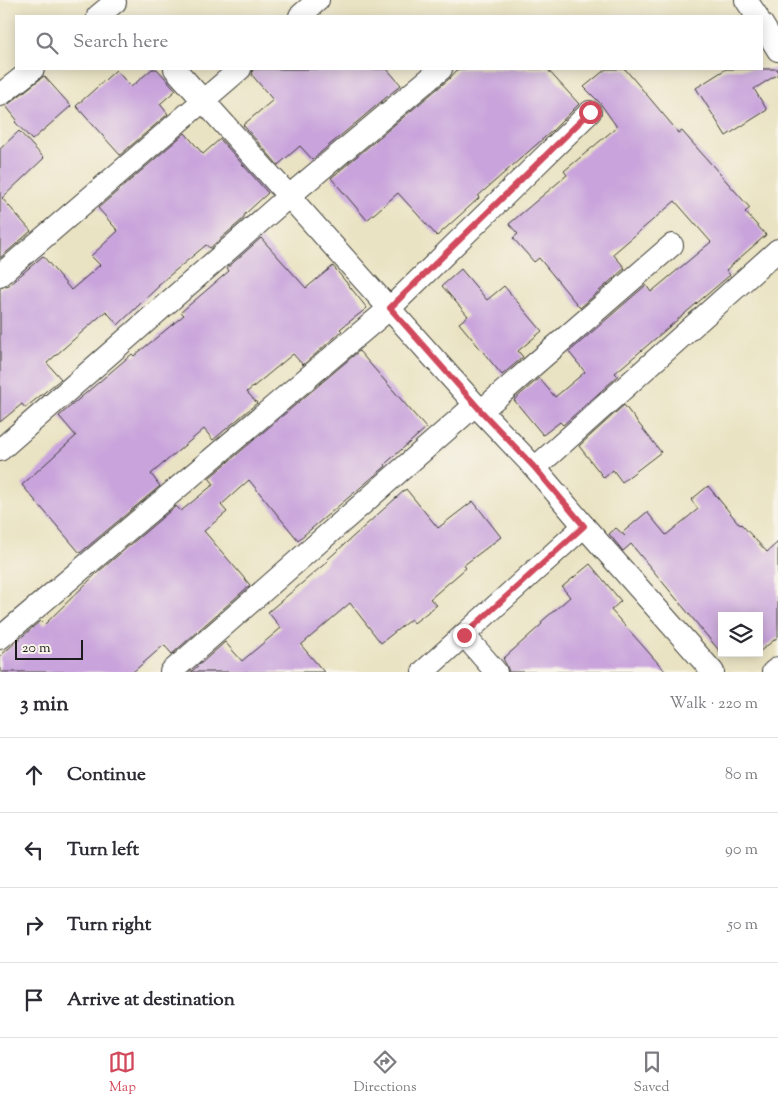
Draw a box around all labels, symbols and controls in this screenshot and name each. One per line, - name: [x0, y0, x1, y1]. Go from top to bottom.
- search box: [15, 15, 763, 70]
- icon: search: [33, 29, 61, 57]
- text: Search here: [73, 29, 168, 56]
- route start: [579, 101, 602, 124]
- map controls: [718, 612, 763, 657]
- button: layers: [718, 612, 763, 657]
- route end: [453, 624, 476, 647]
- scale bar: [15, 637, 82, 660]
- text: 20 m: [22, 639, 51, 659]
- text: 3 min: [20, 690, 69, 720]
- text: Walk · 220 m: [670, 693, 758, 716]
- icon: ahead: [20, 761, 48, 789]
- text: Continue: [67, 762, 146, 789]
- text: 80 m: [725, 764, 758, 787]
- icon: left: [20, 836, 48, 864]
- text: Turn left: [67, 837, 139, 864]
- text: 90 m: [725, 839, 758, 862]
- icon: right: [20, 911, 48, 939]
- text: Turn right: [67, 912, 151, 939]
- text: 50 m: [727, 914, 758, 937]
- icon: arrive: [20, 986, 48, 1014]
- text: Arrive at destination: [67, 987, 235, 1014]
- tab: Map: [108, 1048, 136, 1098]
- tab: Directions: [353, 1048, 417, 1098]
- tab: Saved: [634, 1048, 669, 1098]

